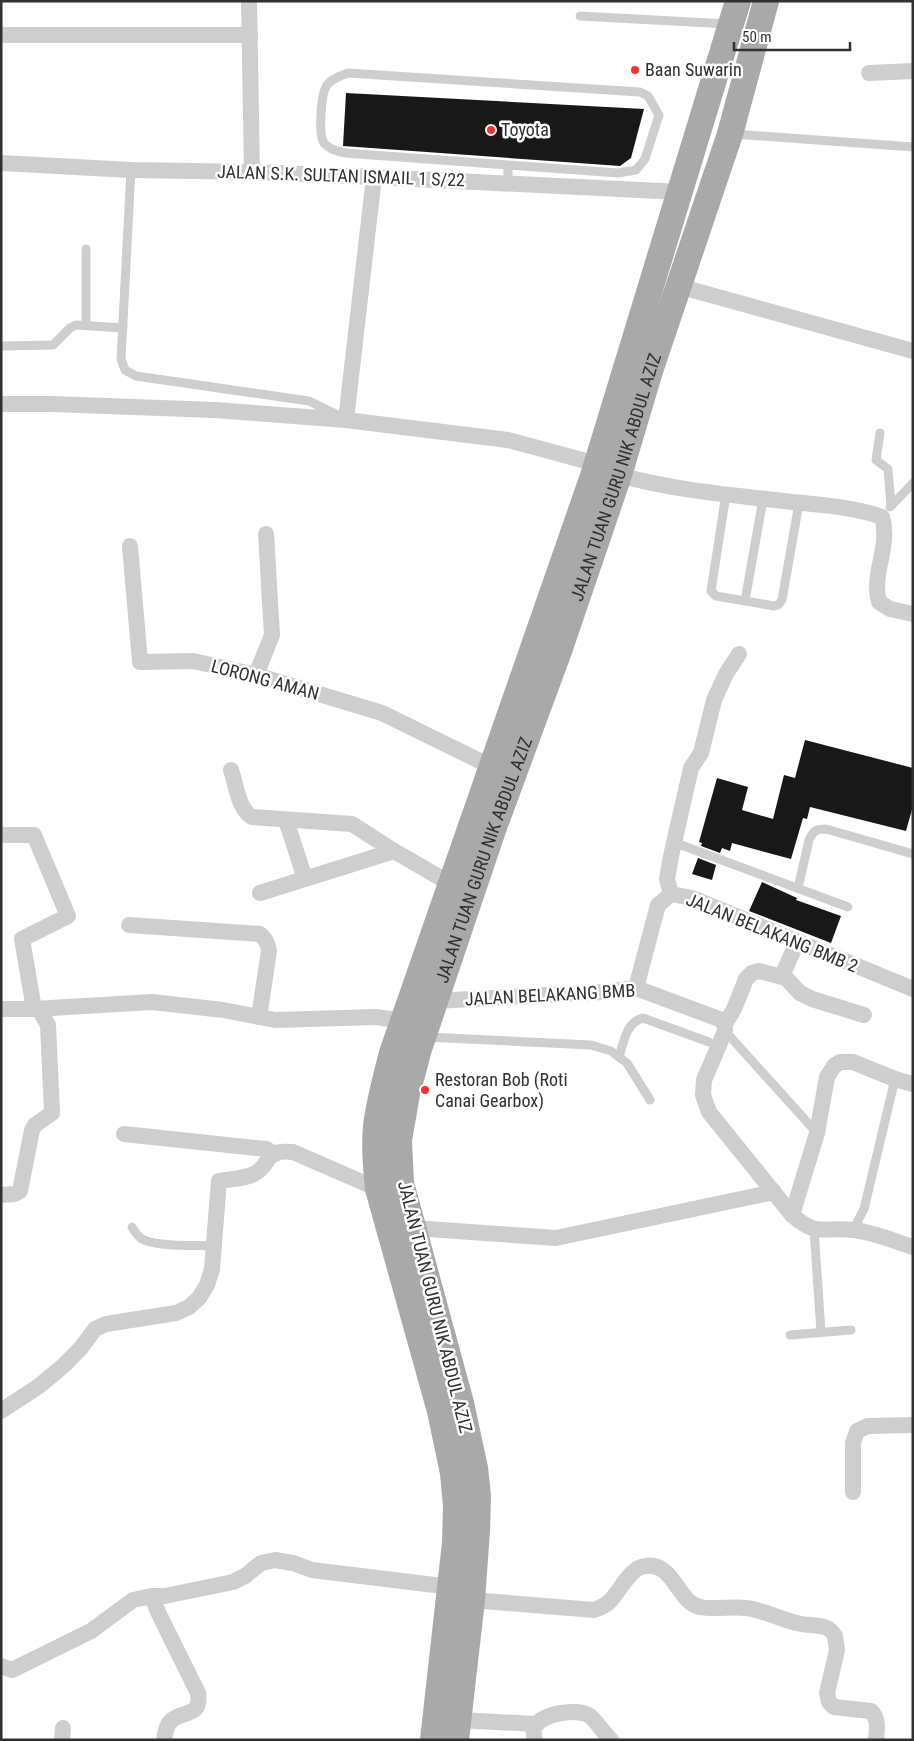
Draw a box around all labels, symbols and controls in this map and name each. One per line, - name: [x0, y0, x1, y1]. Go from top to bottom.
- scale bar: [734, 20, 850, 52]
- text: 50 m: [742, 28, 772, 46]
- place label: Baan Suwarin: [645, 59, 742, 80]
- marker: Baan Suwarin: [629, 64, 641, 76]
- place label: Toyota: [501, 119, 549, 140]
- marker: Toyota: [485, 124, 497, 136]
- street label: JALAN S.K. SULTAN ISMAIL 1 S/22: [217, 161, 465, 190]
- street label: JALAN TUAN GURU NIK ABDUL AZIZ: [566, 350, 665, 604]
- street label: LORONG AMAN: [209, 655, 321, 704]
- street label: JALAN TUAN GURU NIK ABDUL AZIZ: [431, 734, 536, 986]
- street label: JALAN BELAKANG BMB 2: [683, 888, 861, 977]
- street label: JALAN BELAKANG BMB: [464, 980, 636, 1009]
- place label: Restoran Bob (Roti Canai Gearbox): [435, 1069, 568, 1112]
- marker: Restoran Bob (Roti Canai Gearbox): [419, 1084, 431, 1096]
- street label: JALAN TUAN GURU NIK ABDUL AZIZ: [394, 1179, 477, 1435]

